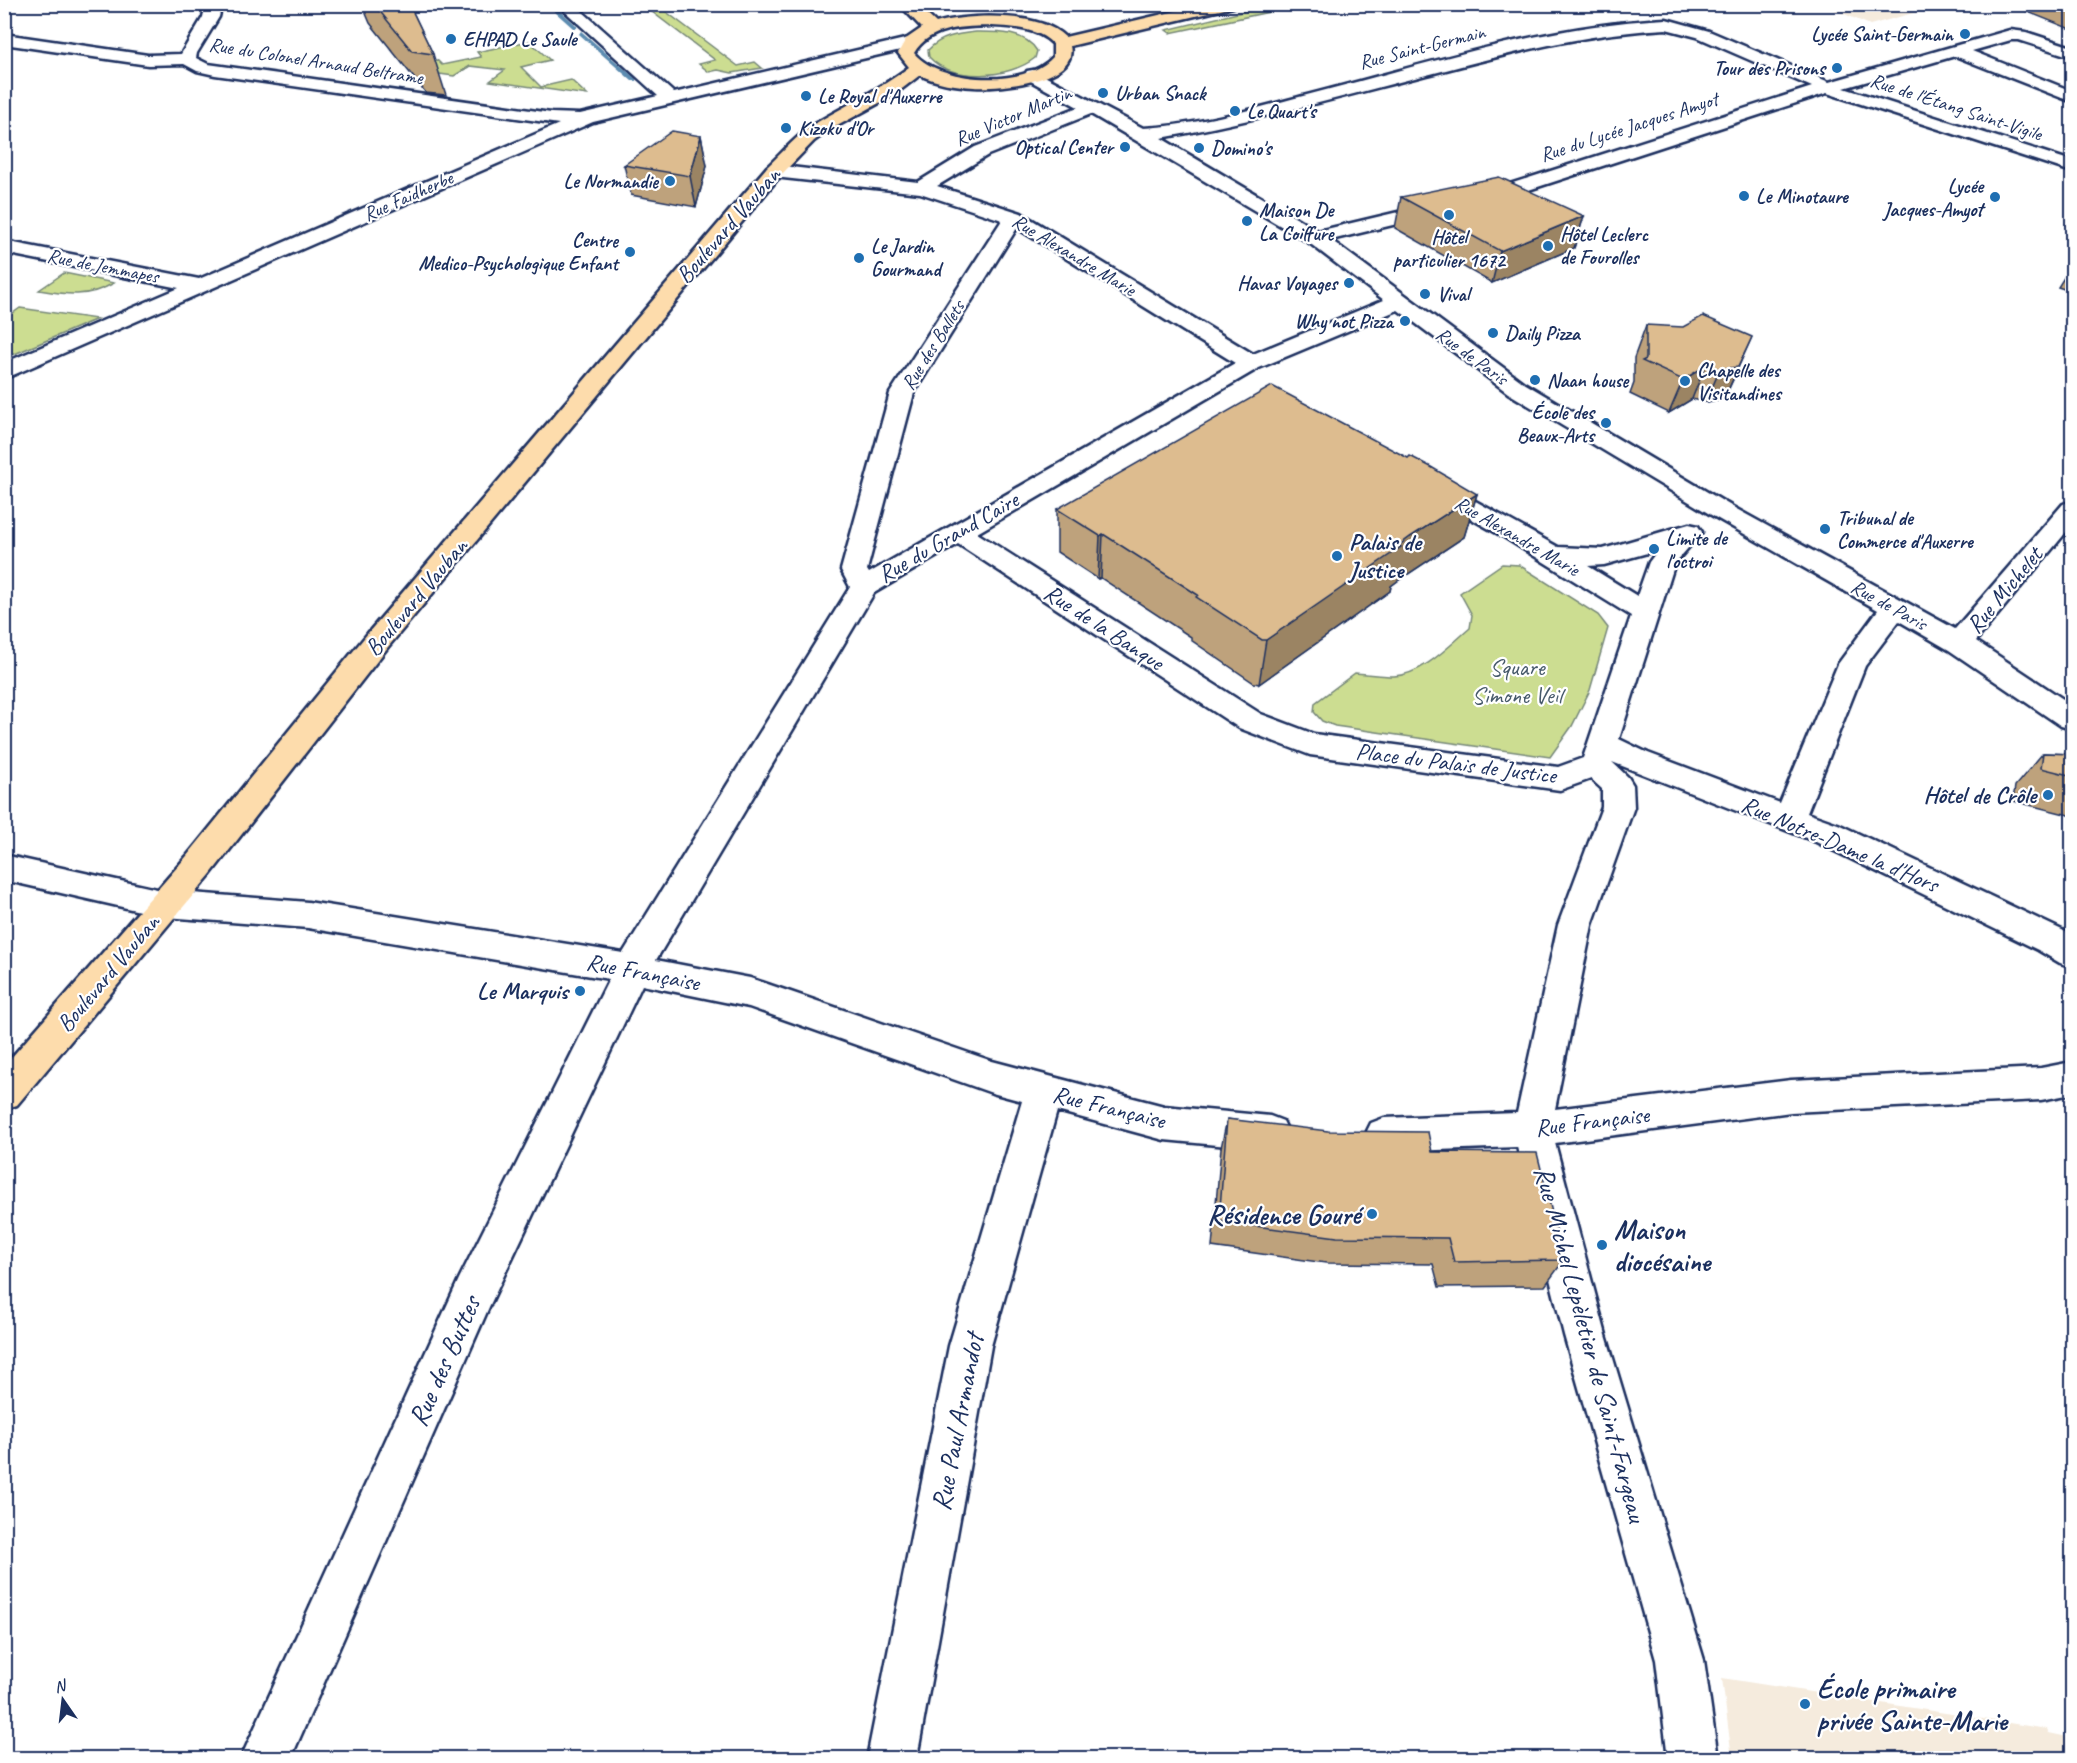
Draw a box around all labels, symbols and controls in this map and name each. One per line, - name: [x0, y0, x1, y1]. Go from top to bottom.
- street label: Rue Saint-Germain: [1356, 19, 1489, 75]
- place label: Lycée Saint-Germain: [1811, 22, 1955, 47]
- place label: EHPAD Le Saule: [463, 27, 579, 52]
- marker: Lycée Saint-Germain: [1958, 27, 1972, 41]
- street label: Rue du Colonel Arnaud Beltrame: [207, 32, 426, 90]
- marker: EHPAD Le Saule: [444, 32, 458, 46]
- place label: Tour des Prisons: [1713, 56, 1827, 81]
- marker: Tour des Prisons: [1830, 61, 1844, 75]
- street label: Rue de l'Étang Saint-Vigile: [1867, 67, 2046, 147]
- street label: Rue Victor Martin: [951, 80, 1076, 152]
- place label: Urban Snack: [1115, 81, 1207, 106]
- place label: Le Royal d'Auxerre: [818, 84, 943, 109]
- street label: Rue du Lycée Jacques Amyot: [1537, 85, 1724, 168]
- marker: Urban Snack: [1096, 86, 1110, 100]
- marker: Le Royal d'Auxerre: [799, 89, 813, 103]
- place label: Le Quart's: [1247, 99, 1318, 124]
- marker: Le Quart's: [1228, 104, 1242, 118]
- place label: Kizoku d'Or: [798, 116, 876, 141]
- marker: Kizoku d'Or: [779, 121, 793, 135]
- place label: Optical Center: [1014, 135, 1116, 160]
- place label: Domino's: [1211, 136, 1273, 161]
- marker: Optical Center: [1118, 140, 1132, 154]
- marker: Domino's: [1192, 141, 1206, 155]
- street label: Boulevard Vauban: [669, 160, 788, 289]
- street label: Rue Faidherbe: [359, 165, 458, 227]
- place label: Le Normandie: [564, 169, 659, 194]
- marker: Le Normandie: [663, 174, 677, 188]
- place label: Lycée Jacques-Amyot: [1881, 174, 1986, 223]
- place label: Le Minotaure: [1756, 184, 1849, 209]
- marker: Le Minotaure: [1737, 189, 1751, 203]
- marker: Lycée Jacques-Amyot: [1988, 190, 2002, 204]
- place label: Maison De La Coiffure: [1259, 198, 1336, 246]
- street label: Rue Alexandre Marie: [1008, 208, 1142, 302]
- marker: Hôtel particulier 1672: [1442, 208, 1456, 222]
- marker: Maison De La Coiffure: [1240, 214, 1254, 228]
- place label: Hôtel Leclerc de Fourolles: [1560, 222, 1650, 270]
- place label: Hôtel particulier 1672: [1393, 225, 1507, 273]
- place label: Centre Medico-Psychologique Enfant: [418, 228, 620, 277]
- place label: Le Jardin Gourmand: [871, 234, 945, 282]
- marker: Hôtel Leclerc de Fourolles: [1541, 239, 1555, 253]
- street label: Rue de Jemmapes: [45, 243, 163, 289]
- marker: Centre Medico-Psychologique Enfant: [623, 245, 637, 259]
- marker: Le Jardin Gourmand: [852, 251, 866, 265]
- place label: Havas Voyages: [1237, 271, 1339, 296]
- marker: Havas Voyages: [1342, 276, 1356, 290]
- place label: Vival: [1437, 282, 1473, 307]
- marker: Vival: [1418, 287, 1432, 301]
- street label: Rue des Ballets: [896, 294, 971, 394]
- place label: Why not Pizza: [1295, 309, 1395, 335]
- marker: Why not Pizza: [1398, 314, 1412, 328]
- street label: Rue de Paris: [1431, 321, 1515, 392]
- place label: Daily Pizza: [1505, 321, 1582, 347]
- marker: Daily Pizza: [1486, 326, 1500, 340]
- place label: Chapelle des Visitandines: [1697, 358, 1783, 406]
- place label: Naan house: [1547, 368, 1629, 393]
- marker: Naan house: [1528, 373, 1542, 387]
- marker: Chapelle des Visitandines: [1678, 374, 1692, 388]
- place label: École des Beaux-Arts: [1517, 400, 1596, 448]
- marker: École des Beaux-Arts: [1599, 416, 1613, 430]
- street label: Rue du Grand Caire: [872, 483, 1026, 589]
- street label: Rue Alexandre Marie: [1450, 490, 1585, 583]
- place label: Tribunal de Commerce d'Auxerre: [1837, 506, 1974, 554]
- marker: Tribunal de Commerce d'Auxerre: [1818, 522, 1832, 536]
- place label: Limite de l'octroi: [1666, 526, 1729, 574]
- place label: Palais de Justice: [1347, 527, 1423, 585]
- street label: Boulevard Vauban: [358, 531, 475, 662]
- street label: Rue Michelet: [1959, 539, 2050, 639]
- marker: Limite de l'octroi: [1647, 542, 1661, 556]
- marker: Palais de Justice: [1330, 549, 1344, 563]
- street label: Rue de Paris: [1847, 574, 1933, 637]
- street label: Rue de la Banque: [1039, 577, 1171, 678]
- park label: Square Simone Veil: [1472, 652, 1566, 710]
- street label: Place du Palais de Justice: [1354, 736, 1560, 790]
- place label: Hôtel de Crôle: [1923, 780, 2038, 810]
- marker: Hôtel de Crôle: [2041, 788, 2055, 802]
- street label: Rue Notre-Dame la d'Hors: [1737, 789, 1945, 900]
- street label: Boulevard Vauban: [50, 907, 167, 1038]
- street label: Rue Française: [584, 946, 704, 998]
- place label: Le Marquis: [477, 976, 571, 1006]
- marker: Le Marquis: [573, 984, 587, 998]
- street label: Rue Française: [1050, 1079, 1170, 1136]
- street label: Rue Française: [1533, 1099, 1653, 1143]
- street label: Rue Michel Lepèletier de Saint-Fargeau: [1527, 1162, 1656, 1527]
- place label: Résidence Gouré: [1207, 1197, 1365, 1232]
- marker: Résidence Gouré: [1365, 1207, 1379, 1221]
- place label: Maison diocésaine: [1614, 1212, 1713, 1279]
- marker: Maison diocésaine: [1595, 1238, 1609, 1252]
- street label: Rue des Buttes: [400, 1288, 489, 1432]
- street label: Rue Paul Armandot: [923, 1327, 992, 1514]
- north arrow: [33, 1670, 93, 1730]
- place label: École primaire privée Sainte-Marie: [1817, 1671, 2010, 1738]
- text: N: [52, 1675, 70, 1697]
- marker: École primaire privée Sainte-Marie: [1798, 1697, 1812, 1711]

